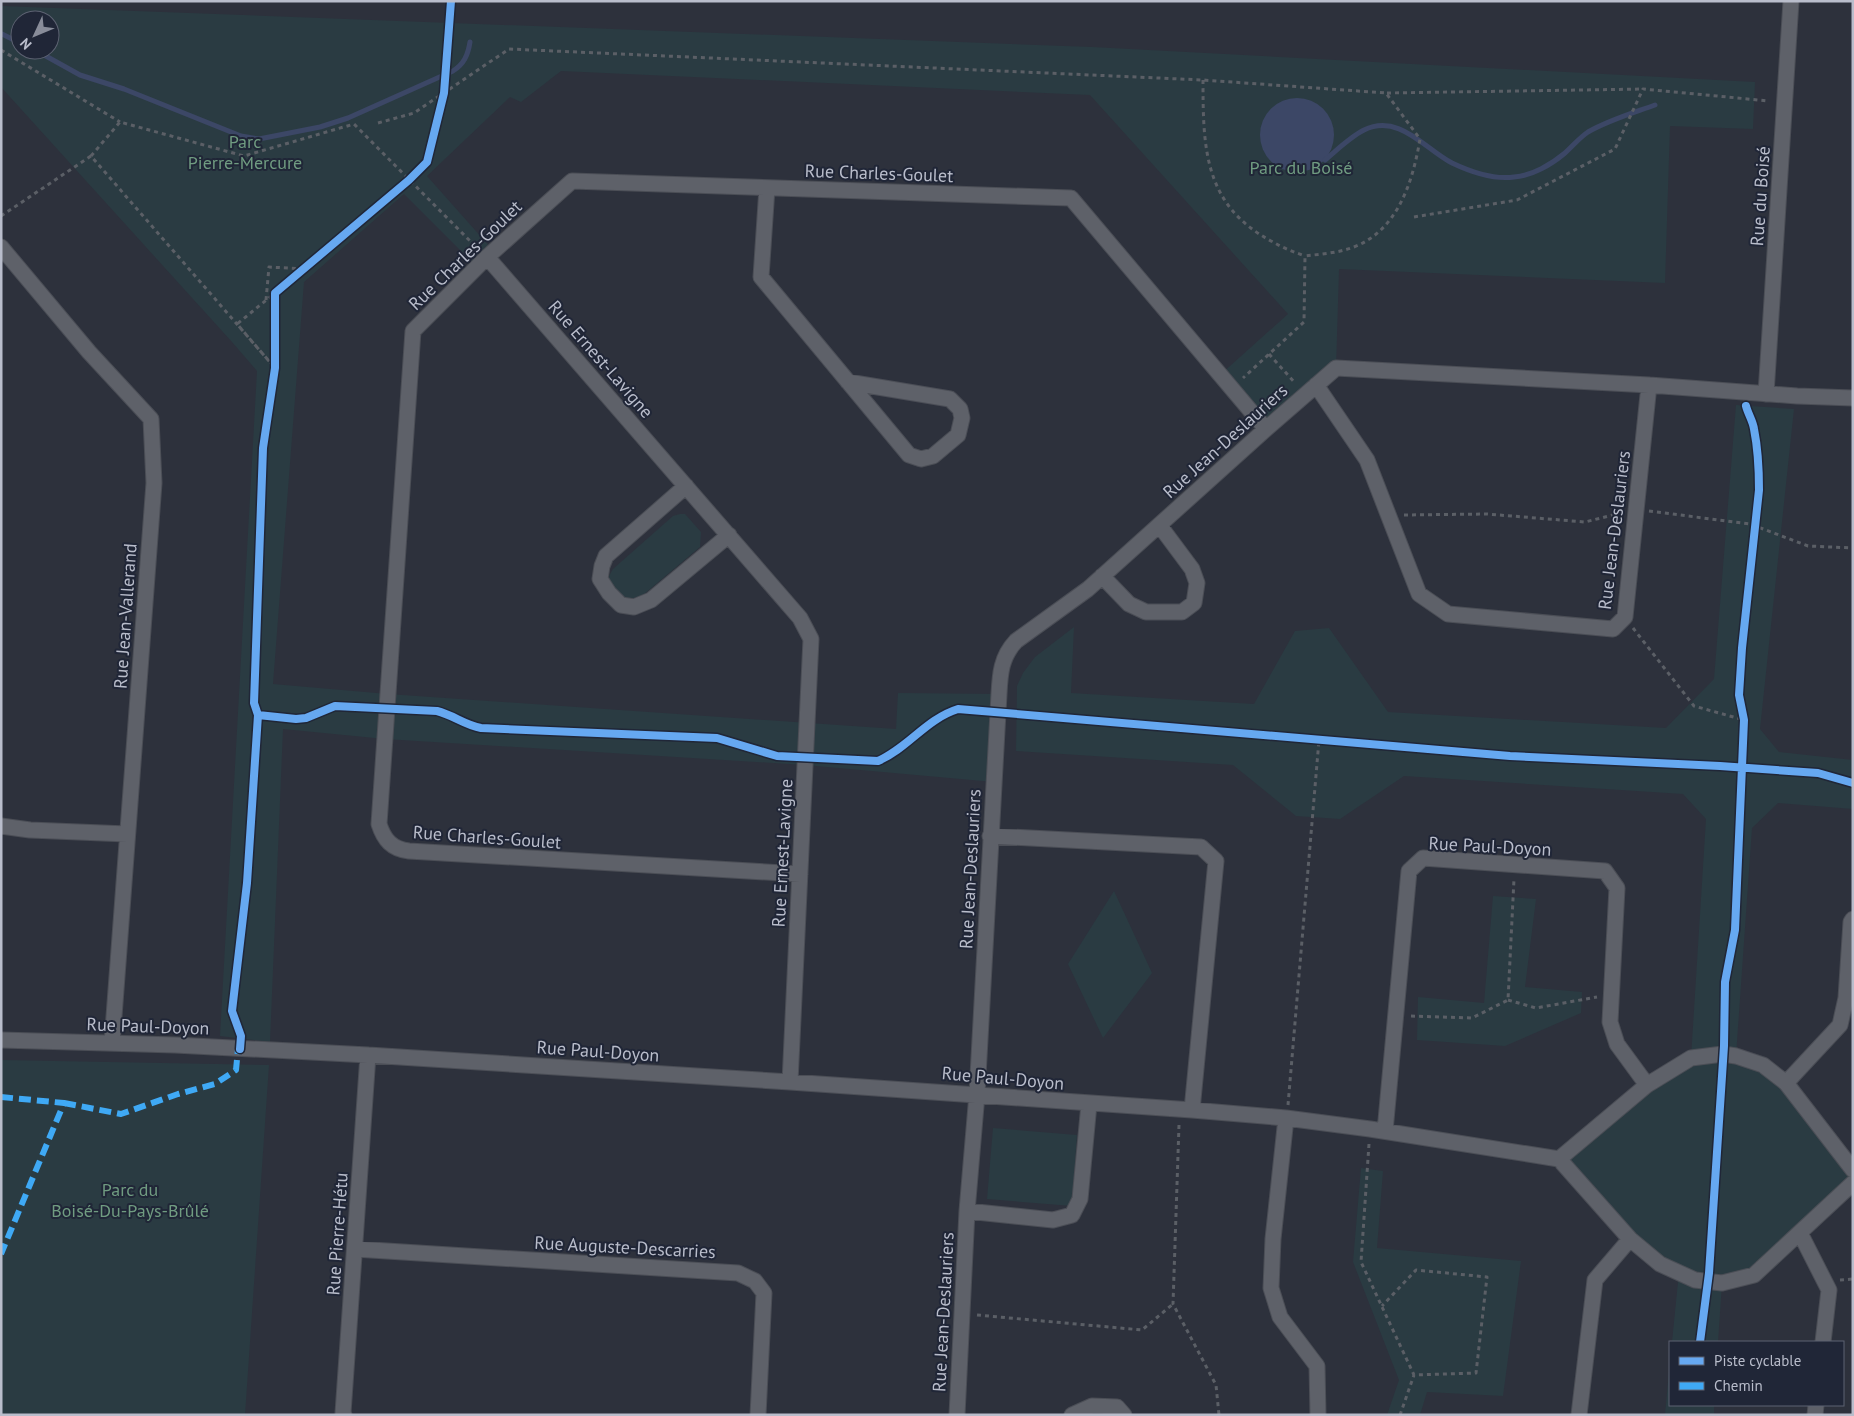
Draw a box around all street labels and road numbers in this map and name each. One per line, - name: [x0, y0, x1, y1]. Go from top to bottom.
- street label: Rue du Boisé: [1745, 145, 1775, 247]
- street label: Rue Charles-Goulet: [804, 159, 954, 187]
- street label: Rue Charles-Goulet: [404, 195, 526, 315]
- street label: Rue Ernest-Lavigne: [544, 295, 658, 423]
- street label: Rue Jean-Deslauriers: [1158, 379, 1292, 503]
- street label: Rue Jean-Deslauriers: [1593, 449, 1635, 611]
- street label: Rue Jean-Vallerand: [108, 542, 142, 690]
- street label: Rue Ernest-Lavigne: [767, 778, 797, 928]
- street label: Rue Jean-Deslauriers: [954, 789, 986, 949]
- street label: Rue Charles-Goulet: [412, 820, 562, 854]
- street label: Rue Paul-Doyon: [1428, 831, 1552, 861]
- street label: Rue Paul-Doyon: [86, 1012, 210, 1040]
- street label: Rue Paul-Doyon: [536, 1035, 660, 1067]
- street label: Rue Paul-Doyon: [941, 1061, 1065, 1095]
- street label: Rue Pierre-Hétu: [321, 1172, 353, 1296]
- street label: Rue Auguste-Descarries: [534, 1231, 716, 1263]
- street label: Rue Jean-Deslauriers: [927, 1232, 959, 1392]

